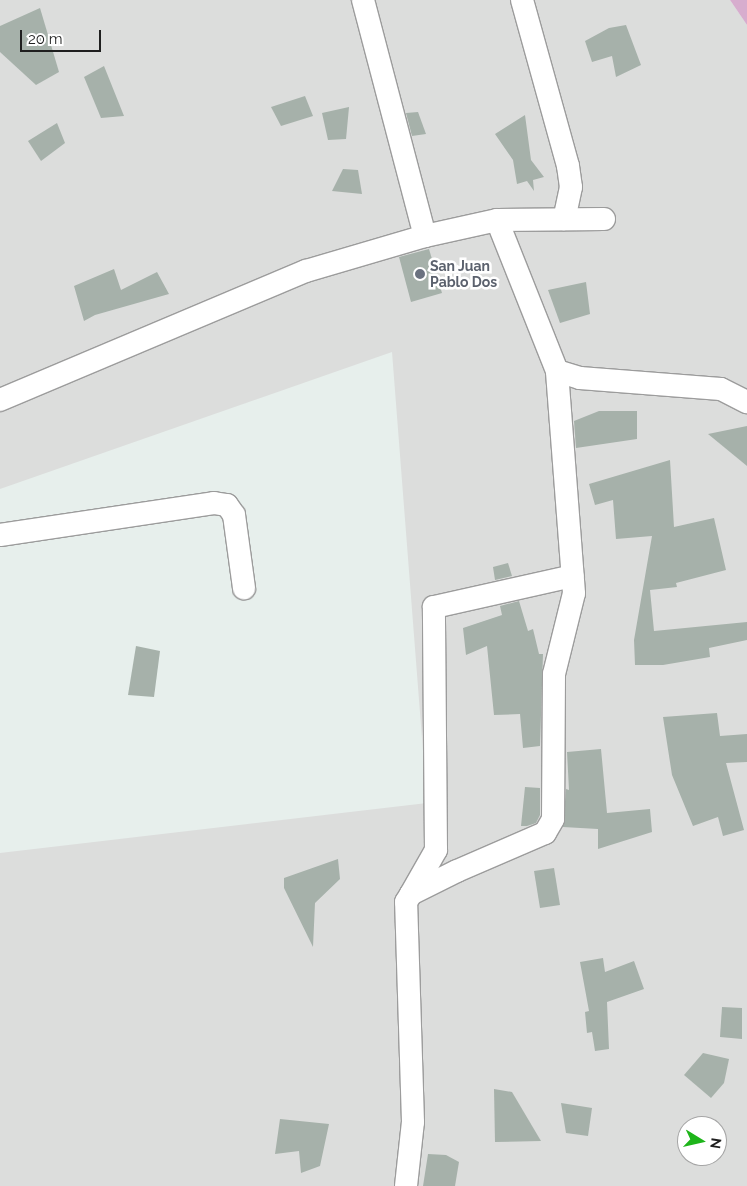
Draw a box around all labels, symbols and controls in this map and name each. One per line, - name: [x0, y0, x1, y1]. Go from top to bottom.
- scale bar: [22, 20, 104, 52]
- text: 20 m: [28, 30, 63, 48]
- place label: San Juan Pablo Dos: [430, 258, 497, 290]
- marker: San Juan Pablo Dos: [414, 268, 426, 280]
- north arrow: [677, 1116, 727, 1166]
- text: N: [707, 1137, 725, 1150]

